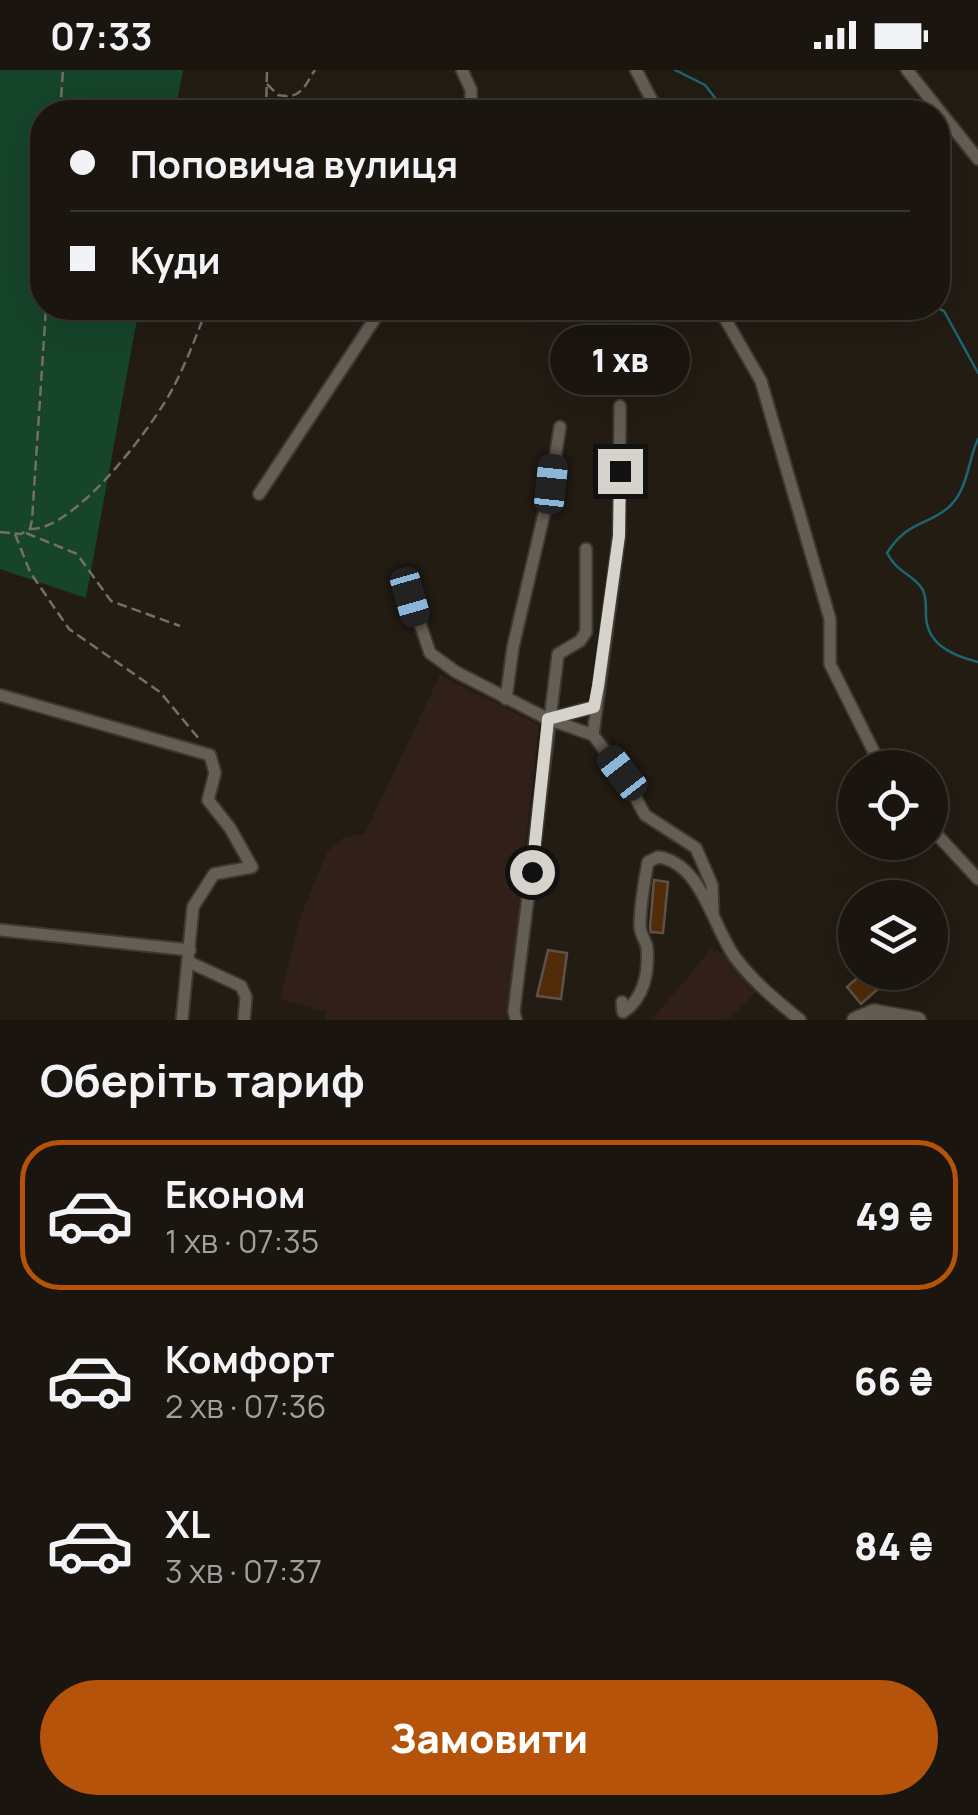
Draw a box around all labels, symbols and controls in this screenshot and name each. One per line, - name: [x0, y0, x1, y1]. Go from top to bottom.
- text: 07:33: [50, 9, 153, 61]
- text: Поповича вулиця: [130, 137, 458, 189]
- text: Куди: [130, 233, 221, 285]
- callout: 1 хв: [550, 326, 690, 396]
- text: 1 хв: [591, 338, 649, 382]
- route end: [598, 449, 643, 494]
- car: [533, 453, 569, 515]
- car: [387, 564, 433, 630]
- car: [592, 740, 652, 806]
- map controls: [838, 750, 948, 990]
- button: locate: [838, 750, 948, 860]
- route start: [510, 850, 555, 895]
- button: layers: [838, 880, 948, 990]
- text: Оберіть тариф: [40, 1049, 365, 1111]
- text: Економ: [165, 1167, 305, 1219]
- icon: car: [45, 1170, 135, 1260]
- text: 49 ₴: [855, 1189, 933, 1241]
- text: 1 хв · 07:35: [165, 1219, 319, 1263]
- text: Комфорт: [165, 1332, 335, 1384]
- icon: car: [45, 1335, 135, 1425]
- text: 66 ₴: [854, 1354, 933, 1406]
- text: 2 хв · 07:36: [165, 1384, 326, 1428]
- text: XL: [165, 1497, 210, 1549]
- icon: car: [45, 1500, 135, 1590]
- text: 84 ₴: [854, 1519, 933, 1571]
- text: 3 хв · 07:37: [165, 1549, 322, 1593]
- button: Замовити: [40, 1680, 938, 1795]

